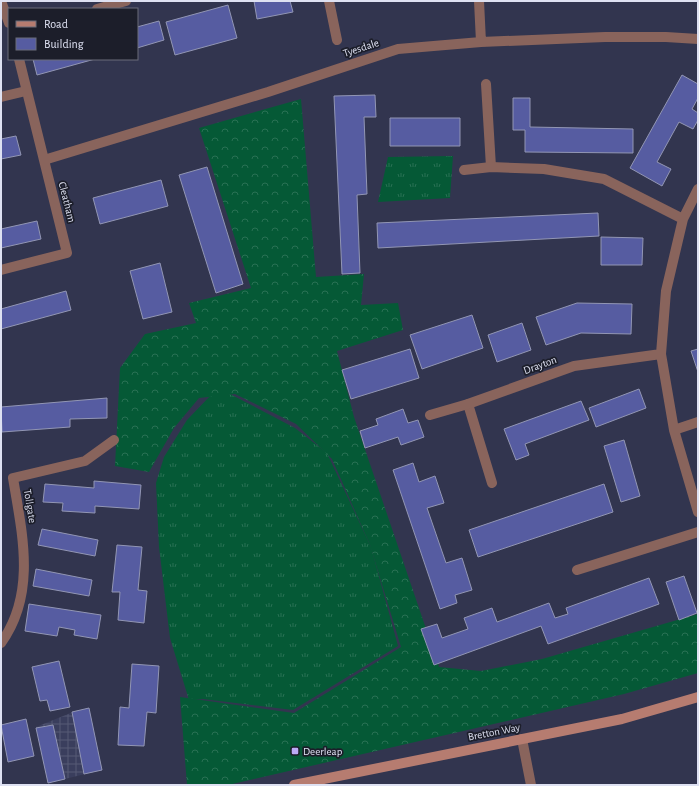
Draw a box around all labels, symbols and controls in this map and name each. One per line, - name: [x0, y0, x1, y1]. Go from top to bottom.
- legend: [8, 8, 138, 60]
- text: Road: [44, 18, 68, 30]
- street label: Tyesdale: [342, 37, 380, 59]
- text: Building: [44, 38, 84, 50]
- street label: Cleatham: [57, 180, 77, 224]
- street label: Drayton: [522, 354, 558, 376]
- street label: Tollgate: [22, 488, 38, 524]
- street label: Bretton Way: [467, 721, 521, 742]
- marker: Deerleap: [290, 746, 300, 756]
- place label: Deerleap: [303, 746, 343, 757]

